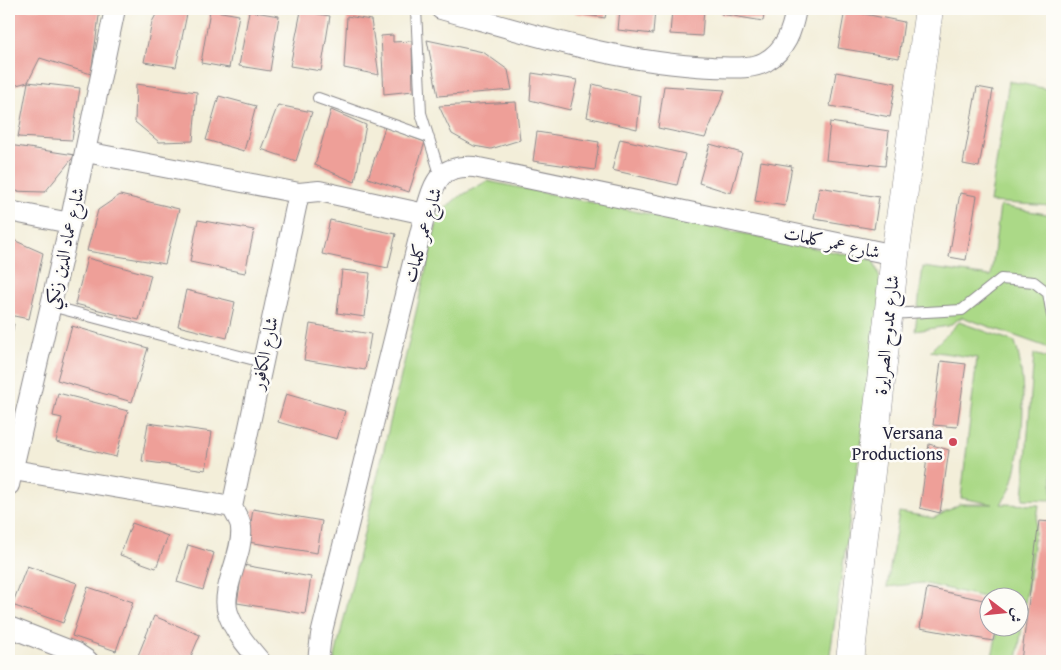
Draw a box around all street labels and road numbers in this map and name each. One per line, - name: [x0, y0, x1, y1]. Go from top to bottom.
- street label: شارع عمر كلمات: [396, 184, 450, 286]
- street label: شارع عماد الدين زنكي: [37, 185, 95, 312]
- street label: شارع عمر كلمات: [781, 219, 883, 267]
- street label: شارع ممدوح الصرايرة: [866, 274, 909, 396]
- street label: شارع الكافور: [243, 314, 287, 394]

